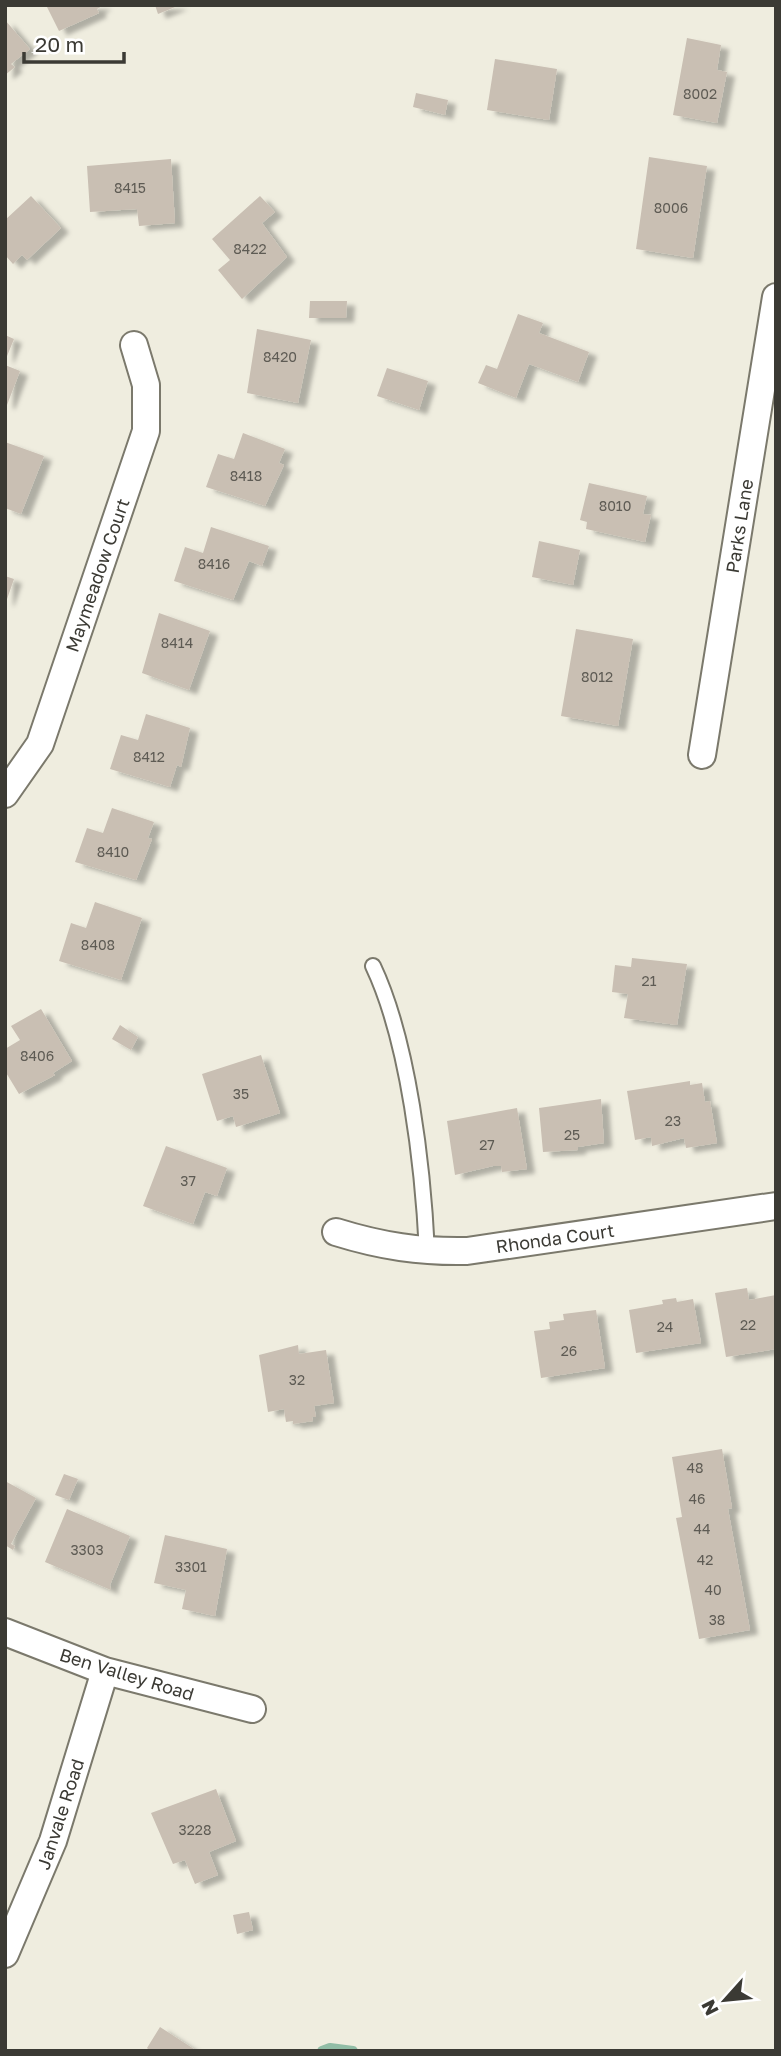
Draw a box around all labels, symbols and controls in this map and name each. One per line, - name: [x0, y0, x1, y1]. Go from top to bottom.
- scale bar: [24, 21, 124, 65]
- text: 20 m: [35, 31, 84, 57]
- house number: 8002: [683, 85, 717, 102]
- house number: 8415: [114, 179, 146, 196]
- house number: 8006: [654, 199, 688, 216]
- house number: 8422: [233, 240, 267, 257]
- house number: 8420: [263, 348, 297, 365]
- house number: 8418: [230, 467, 262, 484]
- street label: Parks Lane: [721, 477, 757, 575]
- street label: Maymeadow Court: [60, 495, 134, 655]
- house number: 8010: [599, 497, 631, 514]
- house number: 8416: [198, 555, 230, 572]
- house number: 8414: [161, 634, 193, 651]
- house number: 8012: [581, 668, 613, 685]
- house number: 8412: [133, 748, 165, 765]
- house number: 8410: [97, 843, 129, 860]
- house number: 8408: [81, 936, 115, 953]
- house number: 21: [642, 972, 657, 989]
- house number: 8406: [20, 1047, 54, 1064]
- house number: 35: [233, 1085, 249, 1102]
- house number: 23: [665, 1112, 681, 1129]
- house number: 25: [564, 1126, 580, 1143]
- house number: 27: [479, 1136, 495, 1153]
- house number: 37: [180, 1172, 196, 1189]
- street label: Rhonda Court: [494, 1219, 616, 1257]
- house number: 22: [740, 1316, 756, 1333]
- house number: 24: [657, 1318, 673, 1335]
- house number: 26: [561, 1342, 577, 1359]
- house number: 32: [289, 1371, 305, 1388]
- house number: 48: [686, 1459, 704, 1476]
- house number: 46: [688, 1490, 706, 1507]
- house number: 44: [693, 1520, 711, 1537]
- house number: 3303: [70, 1541, 104, 1558]
- house number: 42: [697, 1551, 713, 1568]
- house number: 3301: [175, 1558, 207, 1575]
- house number: 40: [704, 1581, 722, 1598]
- house number: 38: [709, 1611, 725, 1628]
- street label: Ben Valley Road: [57, 1643, 197, 1705]
- street label: Janvale Road: [32, 1756, 88, 1872]
- house number: 3228: [179, 1821, 211, 1838]
- north arrow: [690, 1965, 760, 2035]
- text: N: [696, 1996, 723, 2020]

